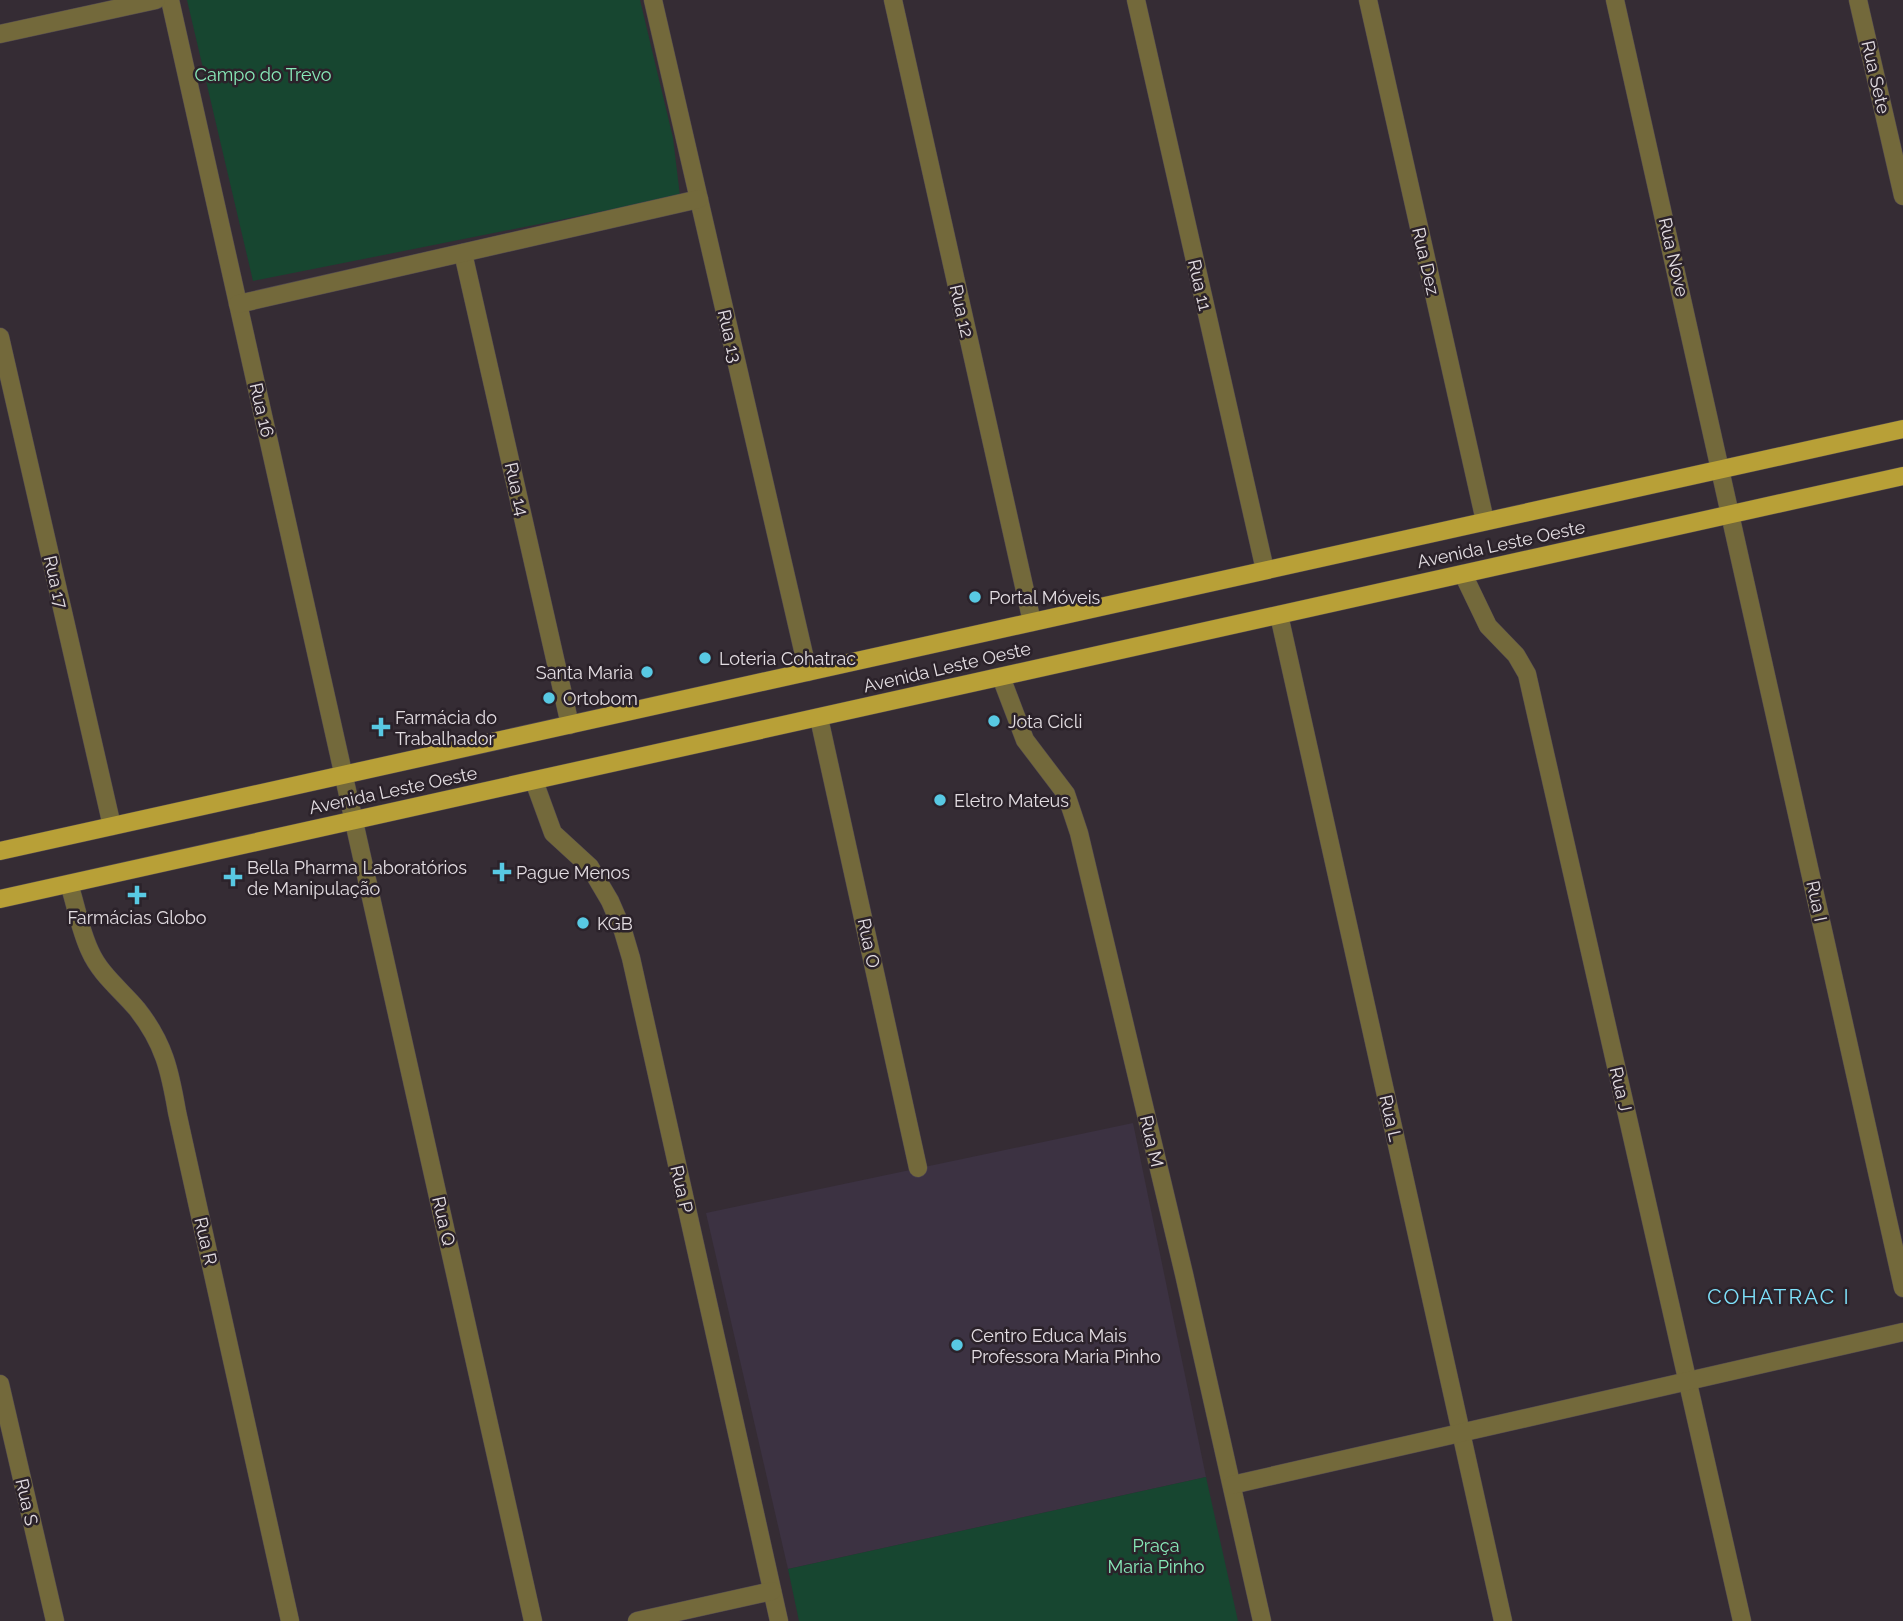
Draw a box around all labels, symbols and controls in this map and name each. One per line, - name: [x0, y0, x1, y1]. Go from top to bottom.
- street label: Rua Sete: [1857, 38, 1895, 116]
- park label: Campo do Trevo: [195, 64, 332, 85]
- street label: Rua Nove: [1655, 215, 1693, 299]
- street label: Rua Dez: [1408, 225, 1444, 297]
- street label: Rua 11: [1184, 257, 1216, 313]
- street label: Rua 12: [946, 282, 978, 340]
- street label: Rua 13: [714, 307, 746, 365]
- street label: Rua 16: [246, 381, 278, 439]
- street label: Rua 14: [501, 460, 533, 518]
- street label: Avenida Leste Oeste: [1415, 516, 1587, 572]
- street label: Rua 17: [40, 553, 72, 611]
- place label: Portal Móveis: [989, 587, 1101, 608]
- marker: Portal Móveis: [967, 589, 983, 605]
- street label: Avenida Leste Oeste: [861, 637, 1033, 696]
- place label: Loteria Cohatrac: [719, 648, 856, 669]
- marker: Loteria Cohatrac: [697, 650, 713, 666]
- place label: Santa Maria: [536, 662, 633, 683]
- marker: Santa Maria: [639, 664, 655, 680]
- place label: Ortobom: [563, 688, 638, 709]
- marker: Ortobom: [541, 690, 557, 706]
- place label: Farmácia do Trabalhador: [395, 707, 497, 749]
- place label: Jota Cicli: [1008, 711, 1082, 732]
- marker: Jota Cicli: [986, 713, 1002, 729]
- marker: Farmácia do Trabalhador: [373, 719, 389, 735]
- street label: Avenida Leste Oeste: [307, 762, 479, 818]
- place label: Eletro Mateus: [954, 790, 1069, 811]
- marker: Eletro Mateus: [932, 792, 948, 808]
- place label: Bella Pharma Laboratórios de Manipulação: [247, 857, 467, 899]
- place label: Pague Menos: [516, 862, 630, 883]
- marker: Pague Menos: [494, 864, 510, 880]
- marker: Bella Pharma Laboratórios de Manipulação: [225, 869, 241, 885]
- street label: Rua I: [1802, 879, 1832, 923]
- marker: Farmácias Globo: [129, 887, 145, 903]
- place label: Farmácias Globo: [67, 907, 207, 928]
- place label: KGB: [597, 913, 633, 934]
- marker: KGB: [575, 915, 591, 931]
- street label: Rua O: [854, 916, 884, 970]
- street label: Rua J: [1606, 1065, 1636, 1113]
- street label: Rua L: [1375, 1093, 1407, 1144]
- street label: Rua M: [1136, 1113, 1168, 1169]
- street label: Rua P: [666, 1163, 698, 1215]
- street label: Rua Q: [428, 1194, 460, 1248]
- street label: Rua R: [190, 1215, 222, 1267]
- district label: COHATRAC I: [1707, 1284, 1851, 1309]
- place label: Centro Educa Mais Professora Maria Pinho: [971, 1325, 1161, 1367]
- marker: Centro Educa Mais Professora Maria Pinho: [949, 1337, 965, 1353]
- street label: Rua S: [11, 1476, 43, 1528]
- park label: Praça Maria Pinho: [1108, 1535, 1205, 1577]

